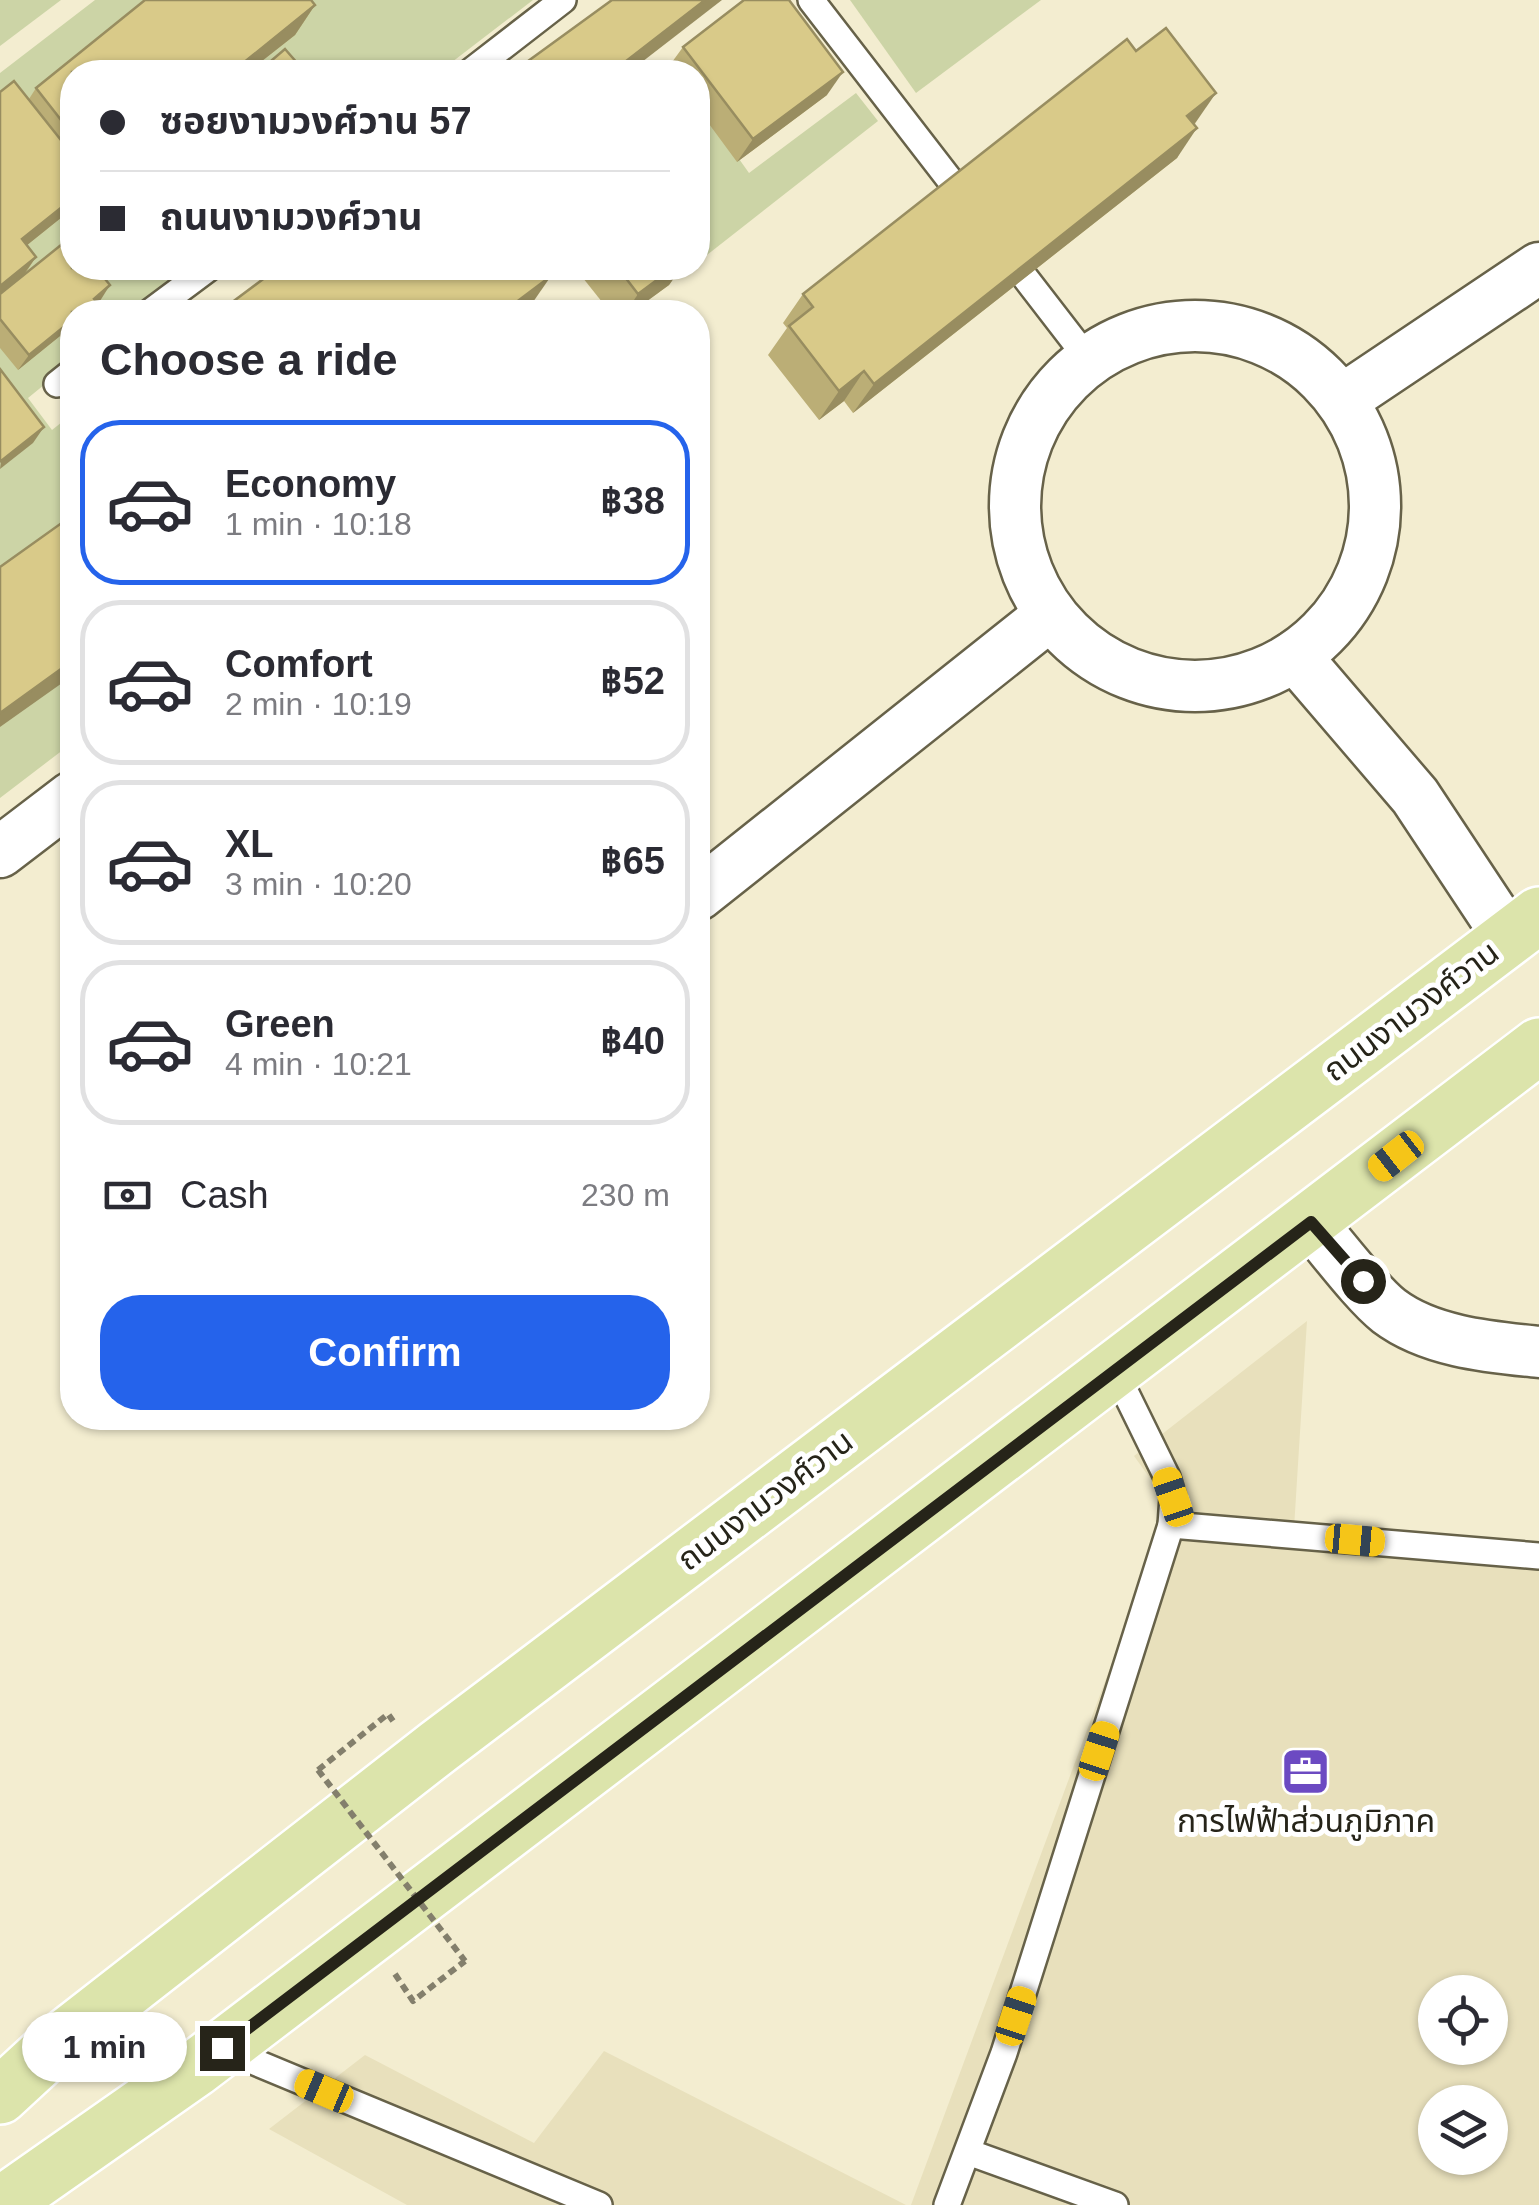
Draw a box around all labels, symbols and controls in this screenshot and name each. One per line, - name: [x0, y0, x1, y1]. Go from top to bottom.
- text: ซอยงามวงศ์วาน 57: [160, 100, 472, 142]
- text: ถนนงามวงศ์วาน: [160, 196, 423, 238]
- text: Choose a ride: [100, 334, 398, 385]
- icon: car: [105, 458, 195, 548]
- text: Economy: [225, 463, 396, 505]
- text: ฿38: [601, 480, 665, 522]
- text: 1 min · 10:18: [225, 506, 412, 542]
- icon: car: [105, 638, 195, 728]
- text: Comfort: [225, 643, 373, 685]
- text: ฿52: [601, 660, 665, 702]
- text: 2 min · 10:19: [225, 686, 412, 722]
- icon: car: [105, 818, 195, 908]
- text: XL: [225, 823, 274, 865]
- text: ฿65: [601, 840, 665, 882]
- text: 3 min · 10:20: [225, 866, 412, 902]
- street label: ถนนงามวงศ์วาน: [1316, 934, 1506, 1088]
- icon: car: [105, 998, 195, 1088]
- text: Green: [225, 1003, 335, 1045]
- text: ฿40: [601, 1020, 665, 1062]
- text: 4 min · 10:21: [225, 1046, 412, 1082]
- car: [1363, 1126, 1429, 1186]
- icon: cash: [100, 1168, 155, 1223]
- text: Cash: [180, 1174, 269, 1216]
- text: 230 m: [581, 1177, 670, 1213]
- route start: [1341, 1259, 1386, 1304]
- button: Confirm: [100, 1295, 670, 1410]
- street label: ถนนงามวงศ์วาน: [670, 1423, 860, 1577]
- car: [1149, 1464, 1197, 1530]
- car: [1324, 1522, 1386, 1558]
- car: [1075, 1718, 1123, 1784]
- office icon: การไฟฟ้าส่วนภูมิภาค: [1280, 1745, 1332, 1797]
- place label: การไฟฟ้าส่วนภูมิภาค: [1177, 1803, 1435, 1841]
- map controls: [1418, 1975, 1508, 2175]
- button: locate: [1418, 1975, 1508, 2065]
- car: [992, 1983, 1040, 2049]
- callout: 1 min: [22, 2013, 187, 2083]
- route end: [200, 2026, 245, 2071]
- text: 1 min: [63, 2029, 146, 2065]
- car: [291, 2065, 357, 2117]
- button: layers: [1418, 2085, 1508, 2175]

